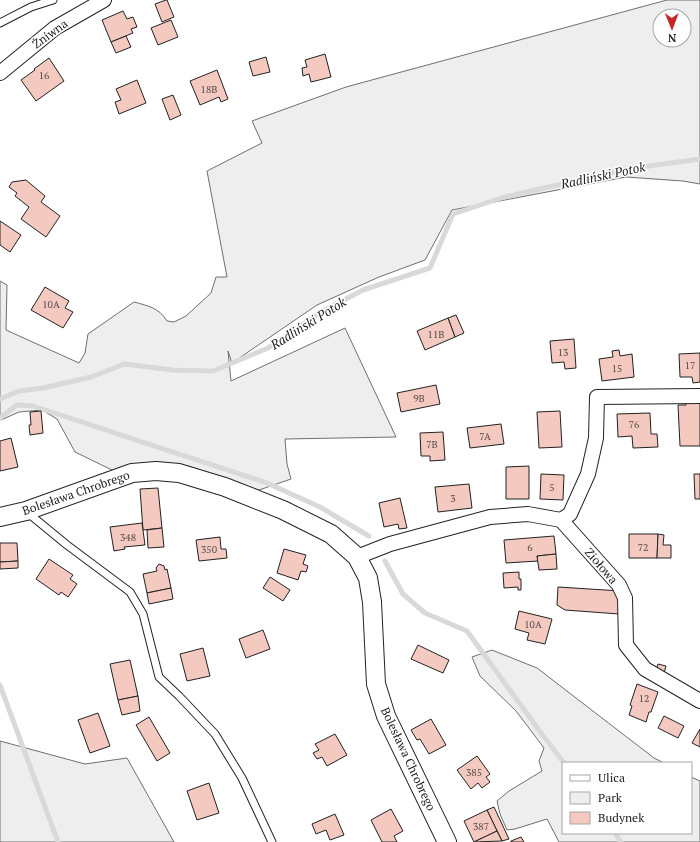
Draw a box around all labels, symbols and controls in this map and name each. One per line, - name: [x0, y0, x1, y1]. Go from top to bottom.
- north arrow: [652, 8, 692, 48]
- street label: Żniwna: [29, 16, 70, 51]
- text: N: [667, 31, 676, 45]
- house number: 16: [39, 69, 50, 82]
- house number: 18B: [201, 83, 217, 96]
- water label: Radliński Potok: [558, 157, 648, 193]
- water label: Radliński Potok: [266, 292, 350, 354]
- house number: 10A: [42, 298, 60, 311]
- house number: 11B: [428, 328, 444, 341]
- house number: 13: [558, 346, 568, 359]
- house number: 17: [685, 359, 695, 372]
- house number: 15: [612, 362, 622, 375]
- house number: 9B: [413, 392, 425, 405]
- house number: 76: [629, 418, 640, 431]
- house number: 7A: [479, 430, 491, 443]
- house number: 7B: [426, 438, 438, 451]
- street label: Bolesława Chrobrego: [20, 467, 132, 518]
- house number: 5: [549, 481, 555, 494]
- house number: 3: [450, 492, 456, 505]
- house number: 348: [120, 531, 136, 544]
- house number: 6: [527, 541, 533, 554]
- house number: 72: [638, 541, 648, 554]
- house number: 350: [201, 543, 217, 556]
- street label: Ziołowa: [582, 545, 621, 587]
- house number: 10A: [524, 618, 542, 631]
- house number: 12: [639, 692, 649, 705]
- street label: Bolesława Chrobrego: [378, 705, 439, 813]
- legend: [562, 762, 692, 834]
- house number: 385: [466, 766, 482, 779]
- text: Ulica: [598, 770, 625, 785]
- text: Park: [598, 790, 623, 805]
- text: Budynek: [598, 810, 645, 825]
- house number: 387: [473, 820, 489, 833]

